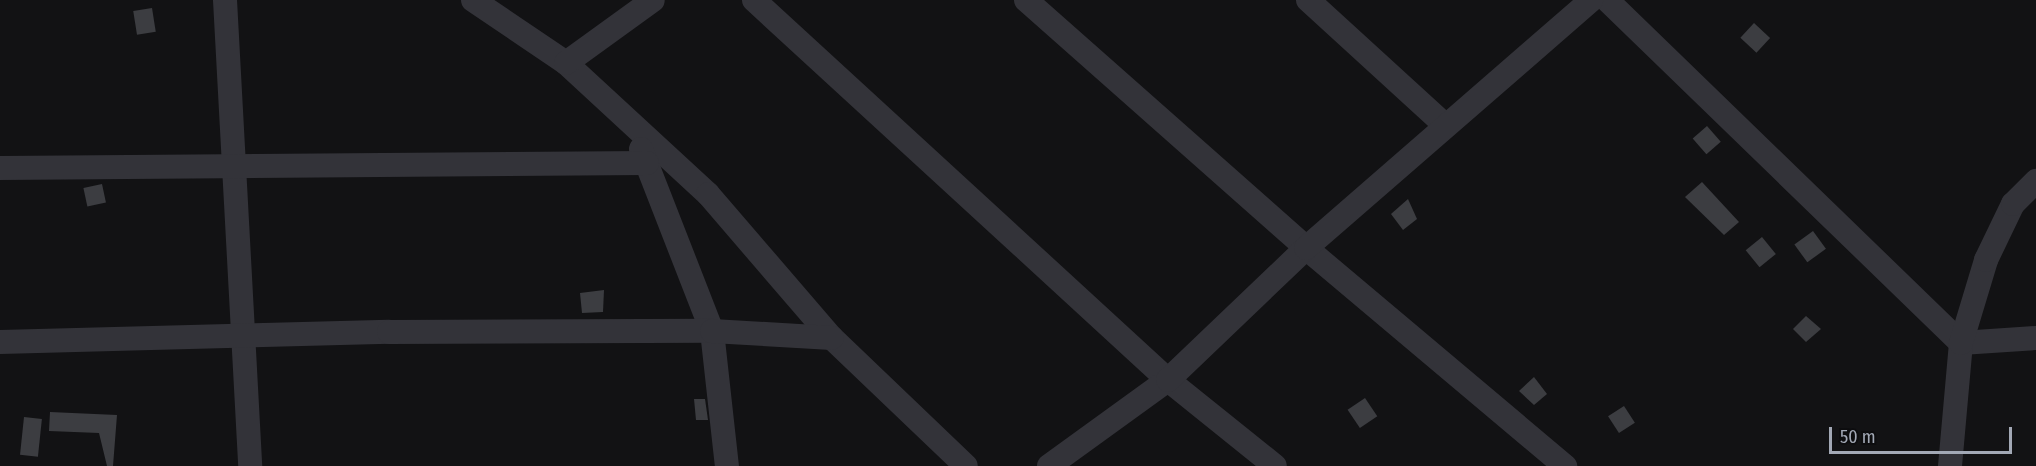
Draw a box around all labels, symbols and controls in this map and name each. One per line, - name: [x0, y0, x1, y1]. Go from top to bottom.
- scale bar: [1832, 415, 2015, 453]
- text: 50 m: [1840, 426, 1876, 448]

